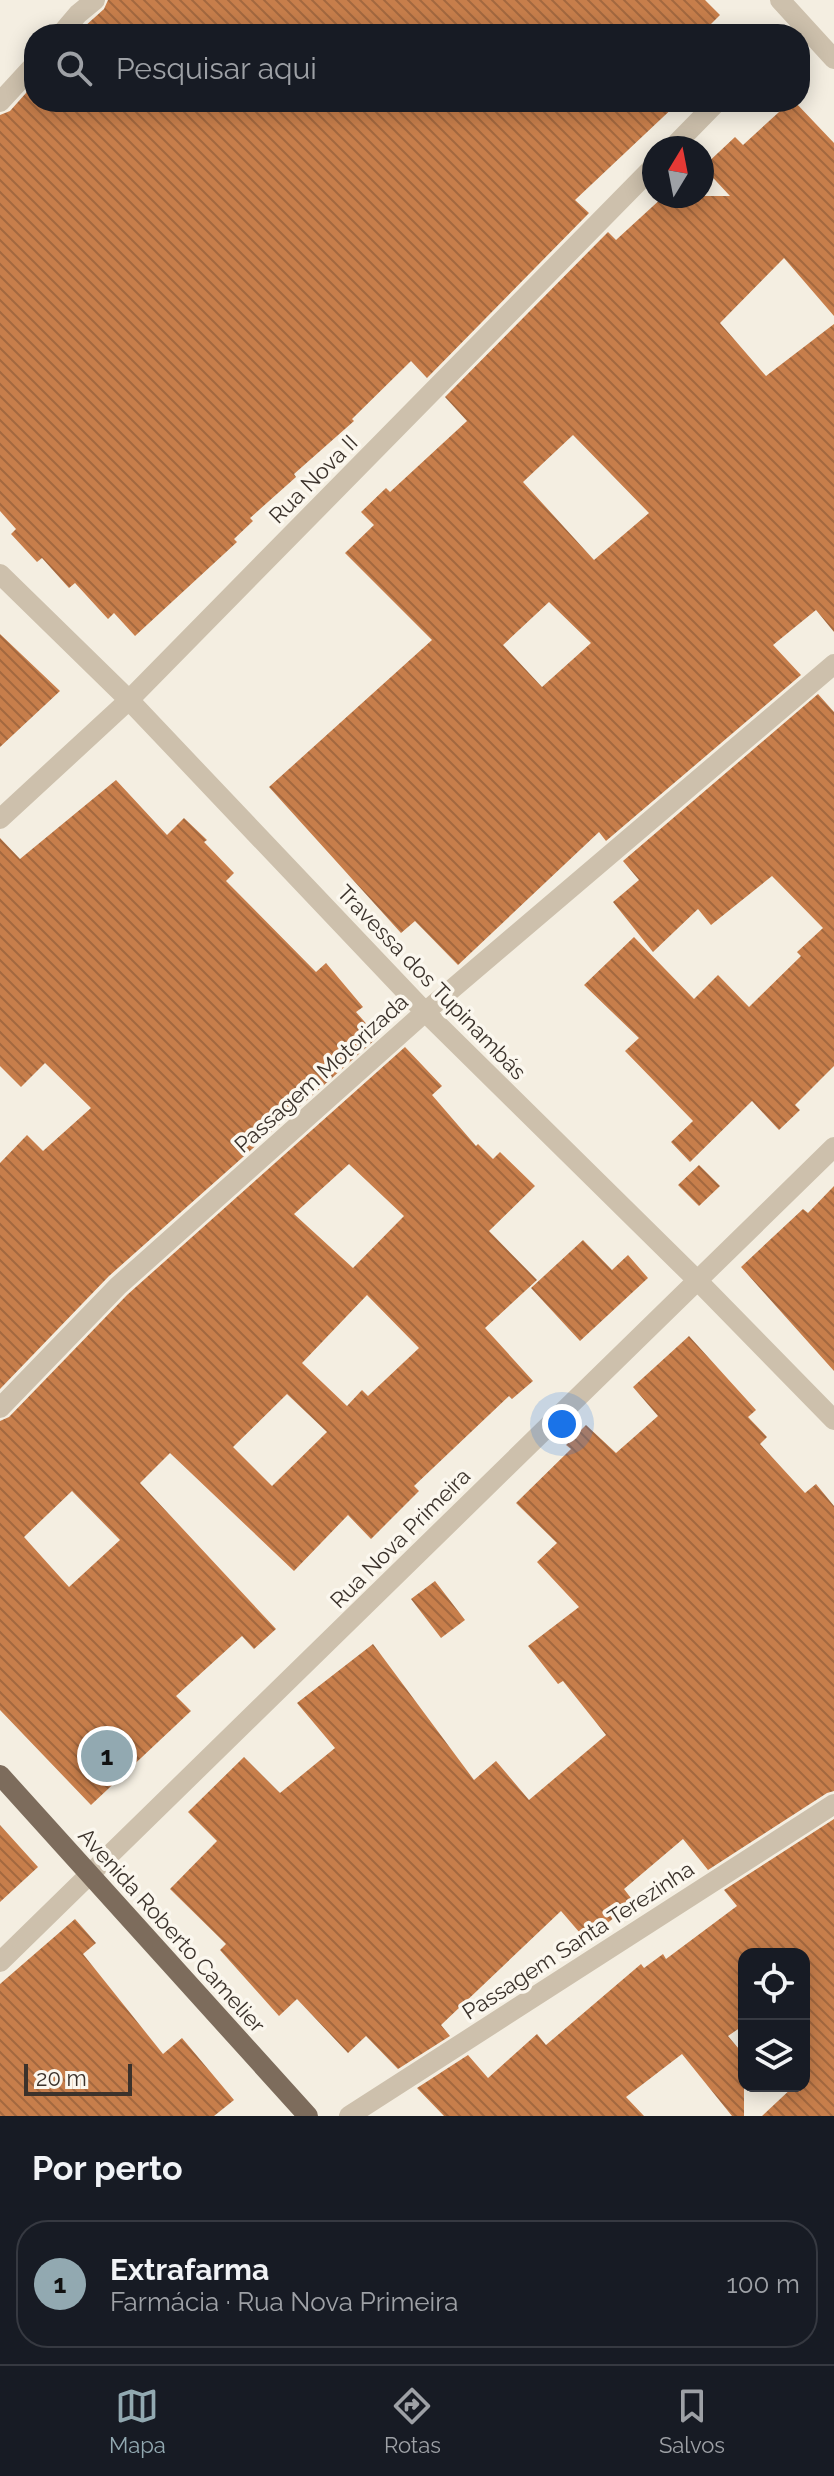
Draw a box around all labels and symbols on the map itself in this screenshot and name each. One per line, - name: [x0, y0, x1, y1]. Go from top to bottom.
- north arrow: [642, 136, 714, 208]
- street label: Rua Nova II: [263, 429, 363, 529]
- street label: Travessa dos Tupinambás: [332, 879, 532, 1085]
- street label: Passagem Motorizada: [229, 988, 413, 1158]
- your location: [542, 1404, 582, 1444]
- street label: Rua Nova Primeira: [325, 1463, 475, 1613]
- pin: 1: [81, 1726, 133, 1786]
- street label: Avenida Roberto Camelier: [73, 1822, 271, 2038]
- street label: Passagem Santa Terezinha: [457, 1855, 699, 2025]
- scale bar: [24, 2060, 132, 2096]

